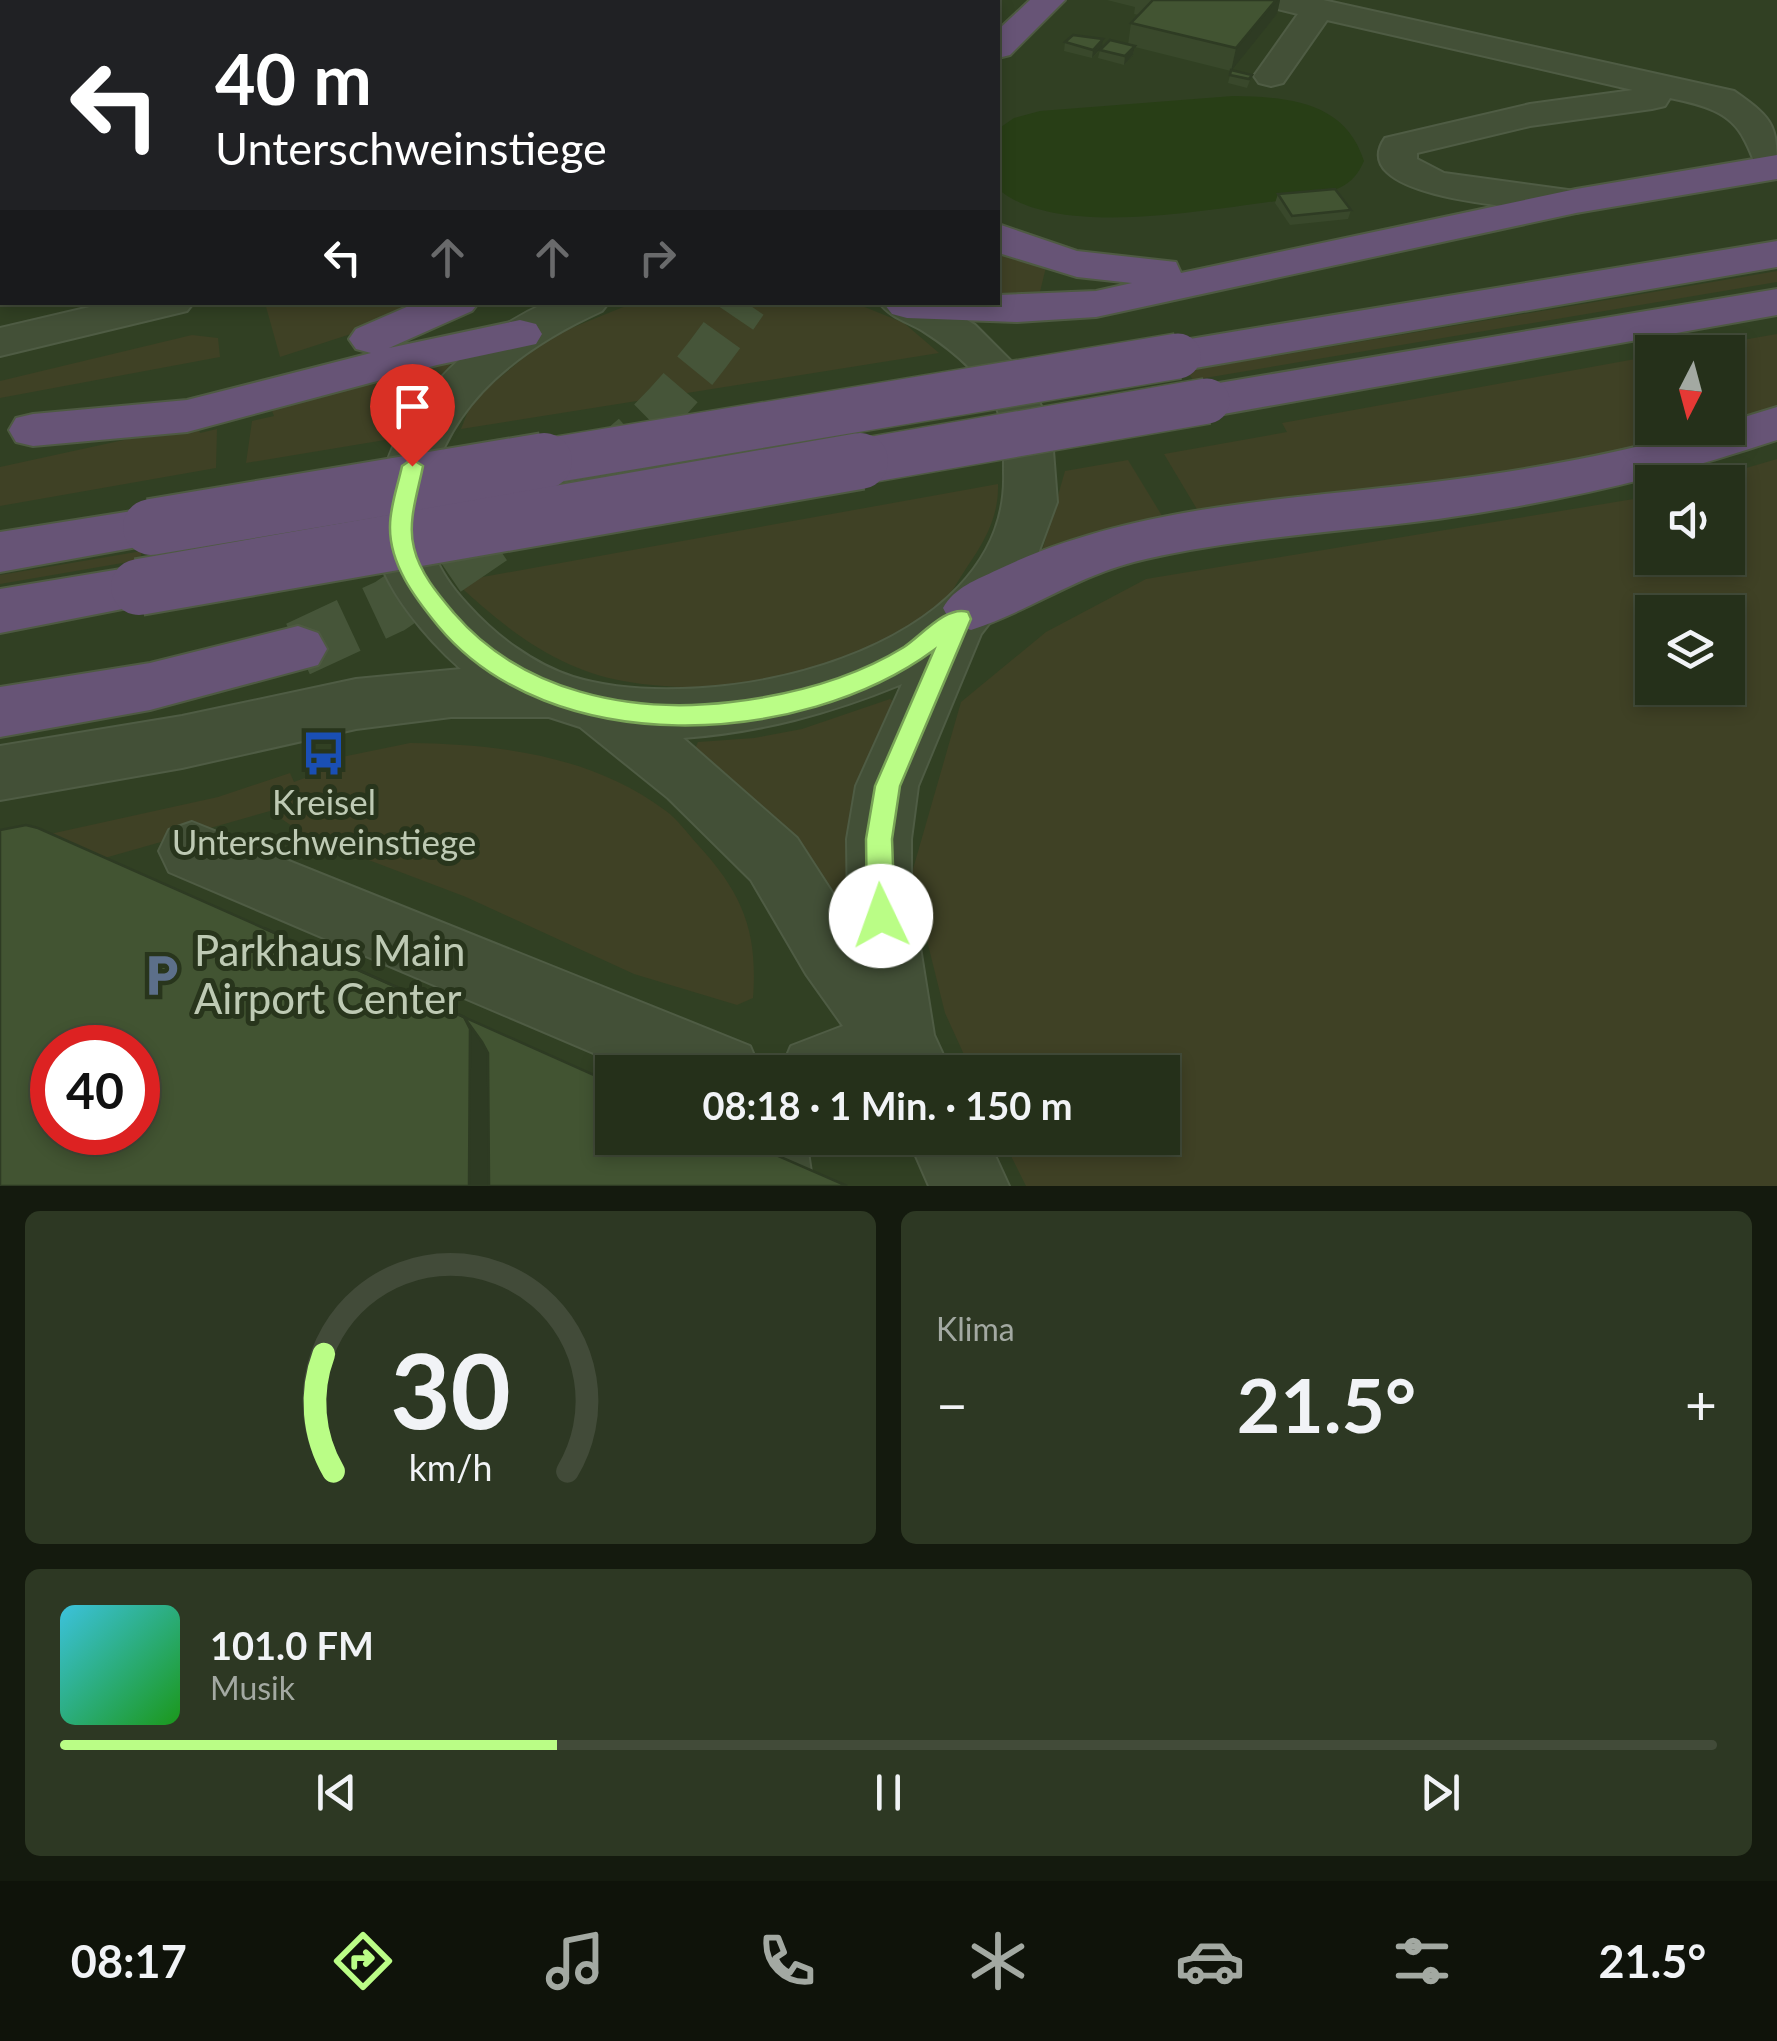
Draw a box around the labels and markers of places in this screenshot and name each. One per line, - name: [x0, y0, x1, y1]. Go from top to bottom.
- pin: [370, 364, 455, 467]
- bus stop icon: Kreisel Unterschweinstiege: [300, 729, 348, 777]
- place label: Kreisel Unterschweinstiege: [172, 780, 476, 862]
- place label: Parkhaus Main Airport Center: [194, 925, 465, 1023]
- parking icon: Parkhaus Main Airport Center: [137, 951, 185, 999]

